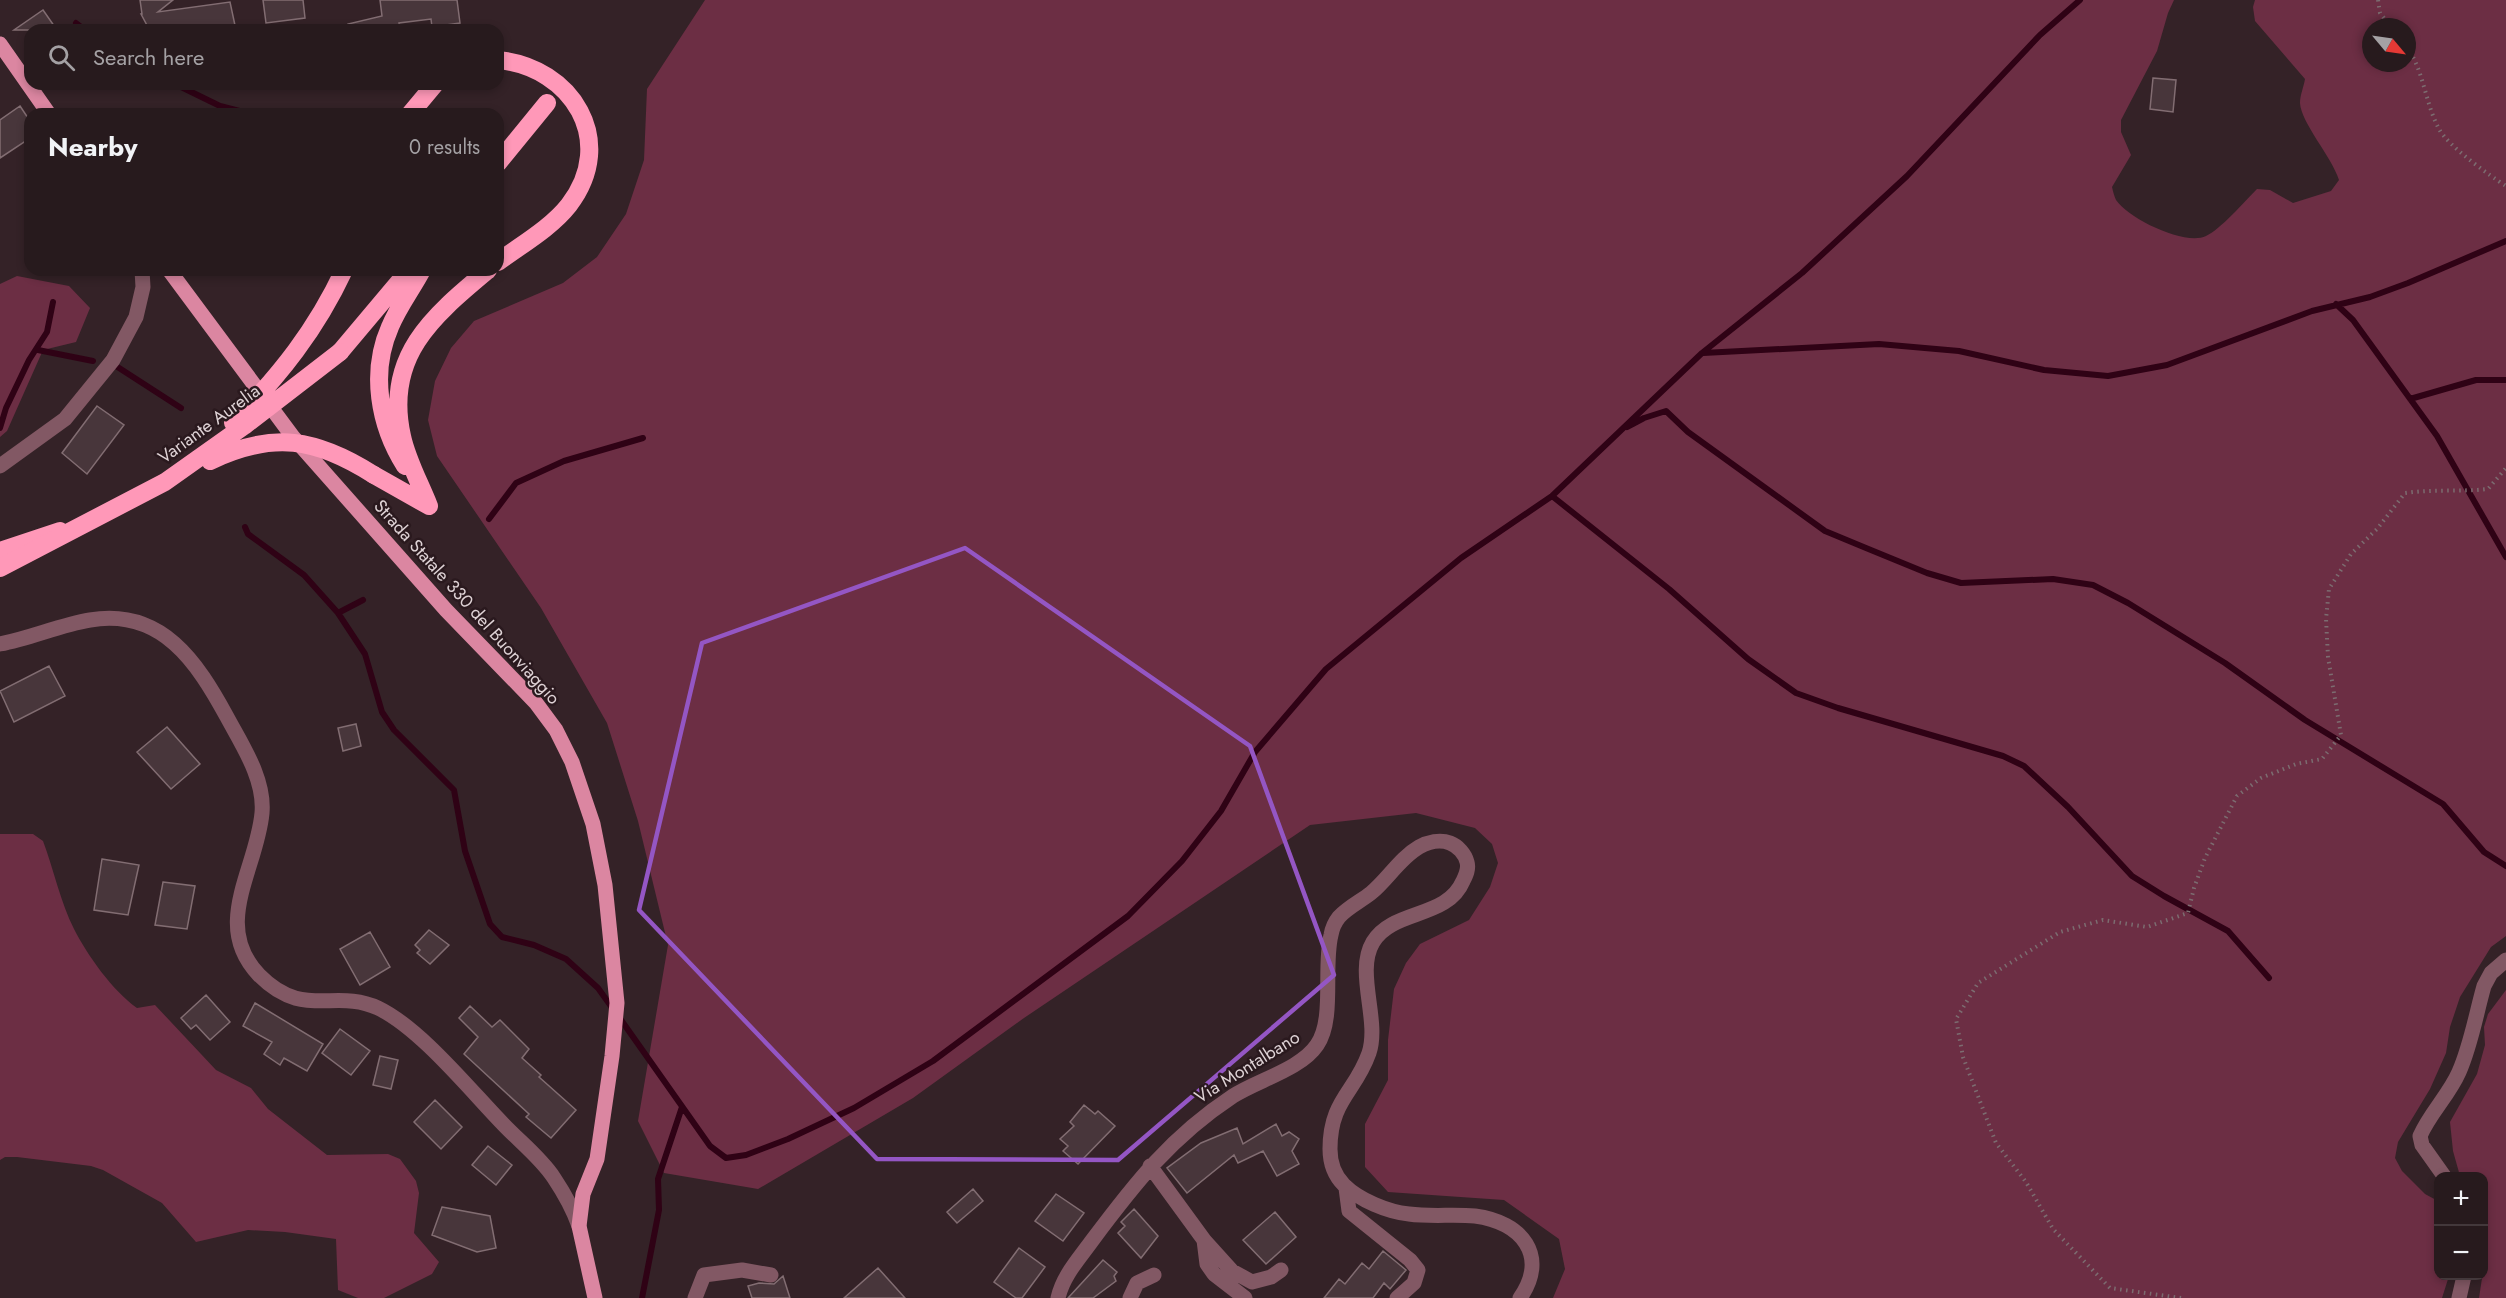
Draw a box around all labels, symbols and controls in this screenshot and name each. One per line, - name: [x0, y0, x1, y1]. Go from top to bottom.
- north arrow: [2362, 18, 2416, 72]
- search box: [24, 24, 504, 90]
- icon: search: [45, 41, 78, 74]
- text: Search here: [93, 41, 204, 73]
- text: Nearby: [48, 128, 137, 166]
- text: 0 results: [409, 133, 480, 162]
- street label: Variante Aurelia: [153, 378, 265, 470]
- street label: Strada Statale 330 del Buonviaggio: [368, 494, 566, 710]
- street label: Via Montalbano: [1189, 1024, 1305, 1110]
- map controls: [2434, 1172, 2488, 1280]
- button: +: [2434, 1172, 2488, 1226]
- button: −: [2434, 1226, 2488, 1280]

